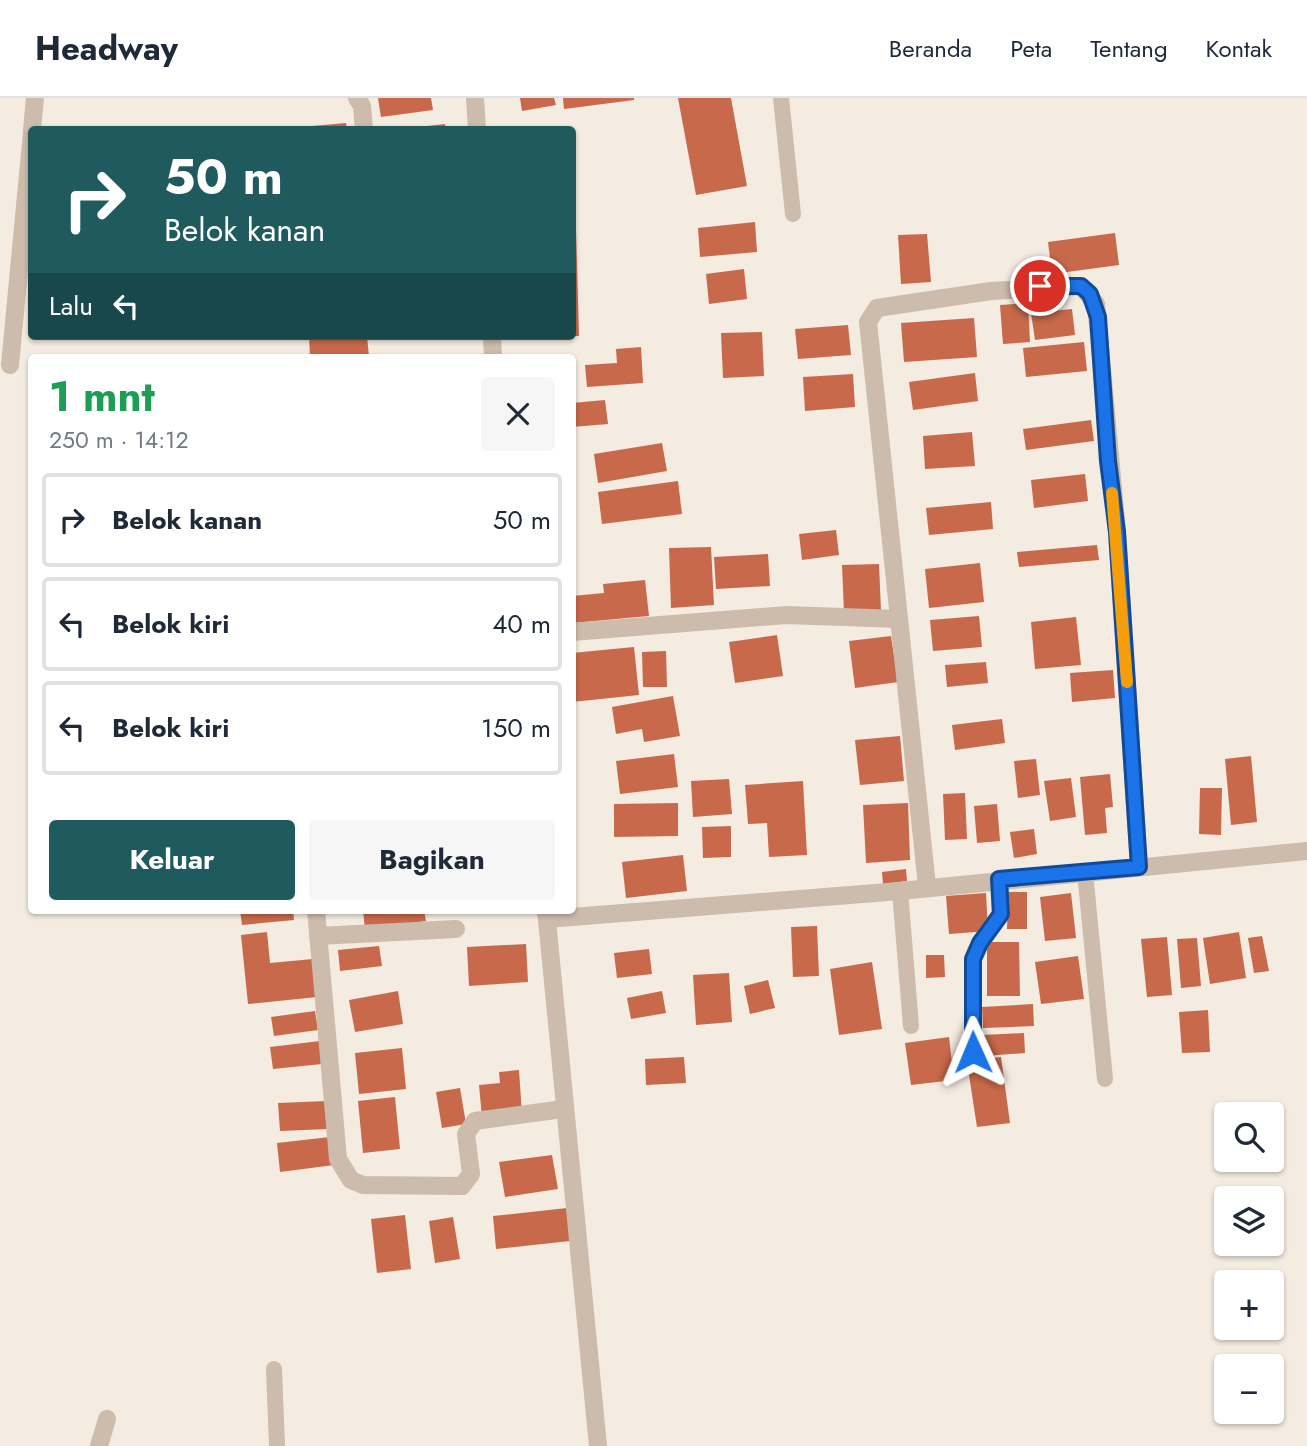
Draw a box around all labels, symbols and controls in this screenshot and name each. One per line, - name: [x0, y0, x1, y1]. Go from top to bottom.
- text: Headway: [35, 25, 178, 72]
- text: Beranda: [889, 31, 972, 66]
- text: Peta: [1010, 31, 1052, 66]
- text: Tentang: [1090, 31, 1168, 66]
- text: Kontak: [1206, 31, 1272, 66]
- text: 50 m: [164, 142, 283, 212]
- icon: right: [49, 154, 140, 245]
- text: Belok kanan: [164, 207, 325, 253]
- pin: [1010, 256, 1070, 316]
- icon: arrive: [1021, 267, 1059, 305]
- text: Lalu: [49, 287, 93, 325]
- icon: left: [107, 287, 145, 325]
- text: 1 mnt: [49, 366, 155, 427]
- button: close: [481, 377, 555, 451]
- text: 250 m · 14:12: [49, 423, 189, 457]
- icon: right: [53, 501, 91, 539]
- text: Belok kanan: [112, 501, 262, 539]
- text: 50 m: [493, 501, 551, 539]
- icon: left: [53, 605, 91, 643]
- text: Belok kiri: [112, 605, 229, 643]
- text: 40 m: [492, 605, 551, 643]
- icon: left: [53, 709, 91, 747]
- text: Belok kiri: [112, 709, 229, 747]
- text: 150 m: [481, 709, 551, 747]
- button: Keluar: [49, 820, 295, 900]
- button: Bagikan: [309, 820, 555, 900]
- position arrow: [936, 1015, 1010, 1089]
- map controls: [1214, 1102, 1284, 1424]
- button: search: [1214, 1102, 1284, 1172]
- button: layers: [1214, 1186, 1284, 1256]
- button: +: [1214, 1270, 1284, 1340]
- button: −: [1214, 1354, 1284, 1424]

